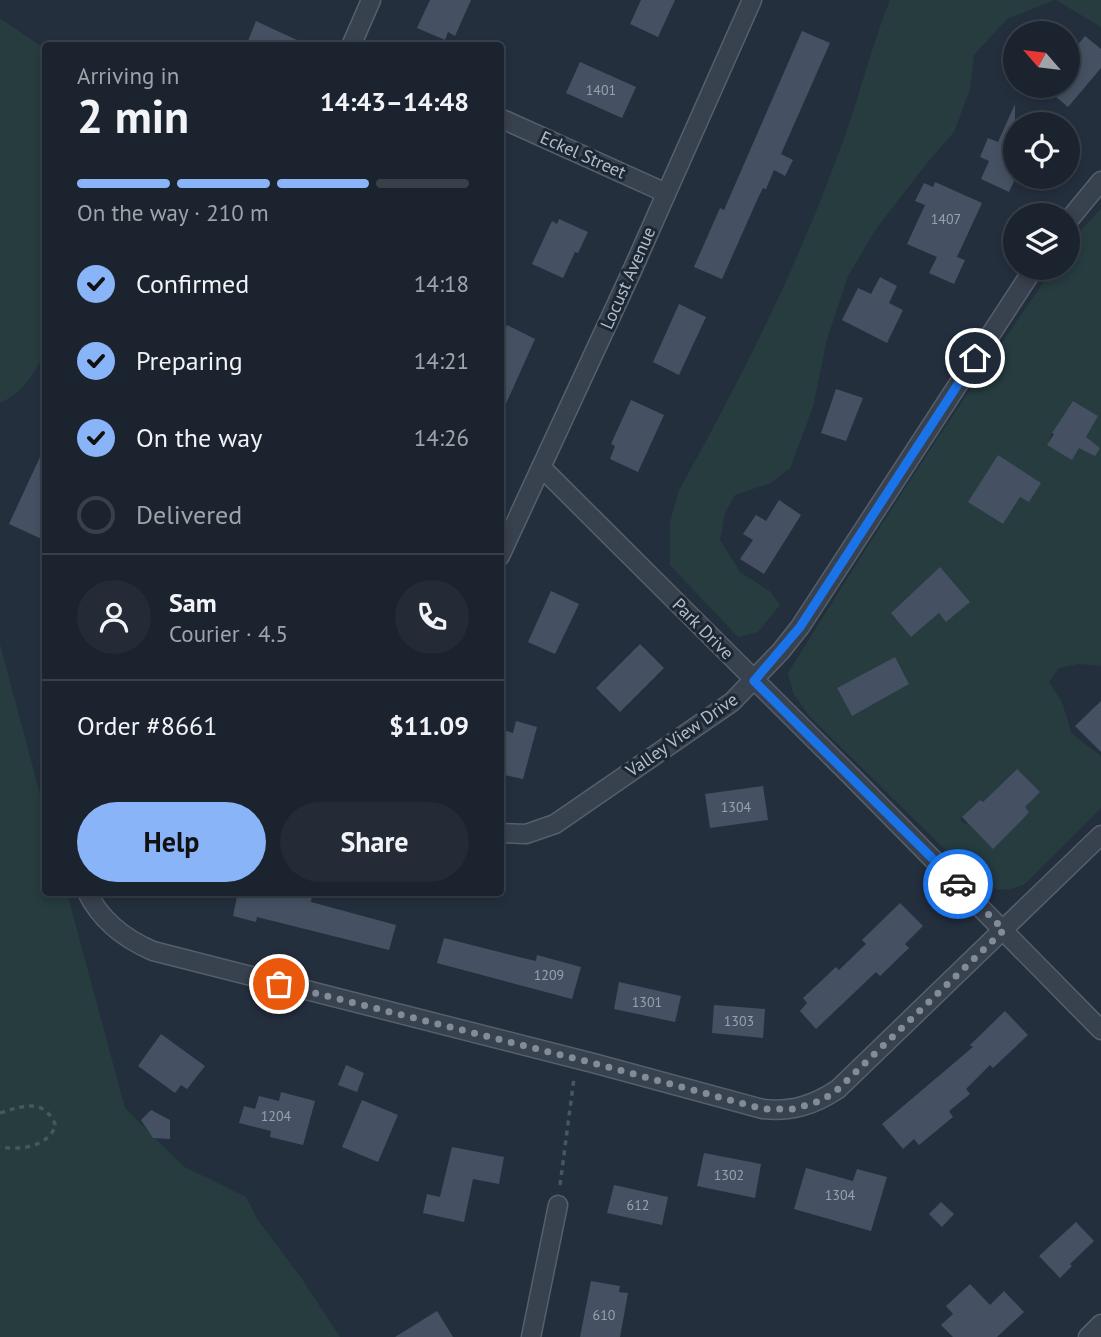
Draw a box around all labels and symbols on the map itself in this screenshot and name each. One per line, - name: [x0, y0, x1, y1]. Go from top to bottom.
- north arrow: [1003, 21, 1080, 98]
- house number: 1401: [586, 81, 616, 99]
- street label: Eckel Street: [537, 125, 630, 184]
- house number: 1407: [931, 210, 961, 228]
- street label: Locust Avenue: [595, 223, 660, 333]
- pin: [945, 328, 1005, 388]
- street label: Park Drive: [668, 593, 739, 664]
- street label: Valley View Drive: [620, 687, 742, 782]
- house number: 1304: [721, 798, 752, 816]
- courier: [923, 849, 993, 919]
- pin: [249, 954, 309, 1014]
- house number: 1209: [534, 966, 564, 984]
- house number: 1301: [632, 993, 662, 1011]
- house number: 1303: [724, 1012, 754, 1030]
- house number: 1204: [261, 1107, 292, 1125]
- house number: 1302: [714, 1166, 744, 1184]
- house number: 1304: [825, 1186, 856, 1204]
- house number: 612: [627, 1196, 649, 1214]
- house number: 610: [593, 1306, 616, 1324]

